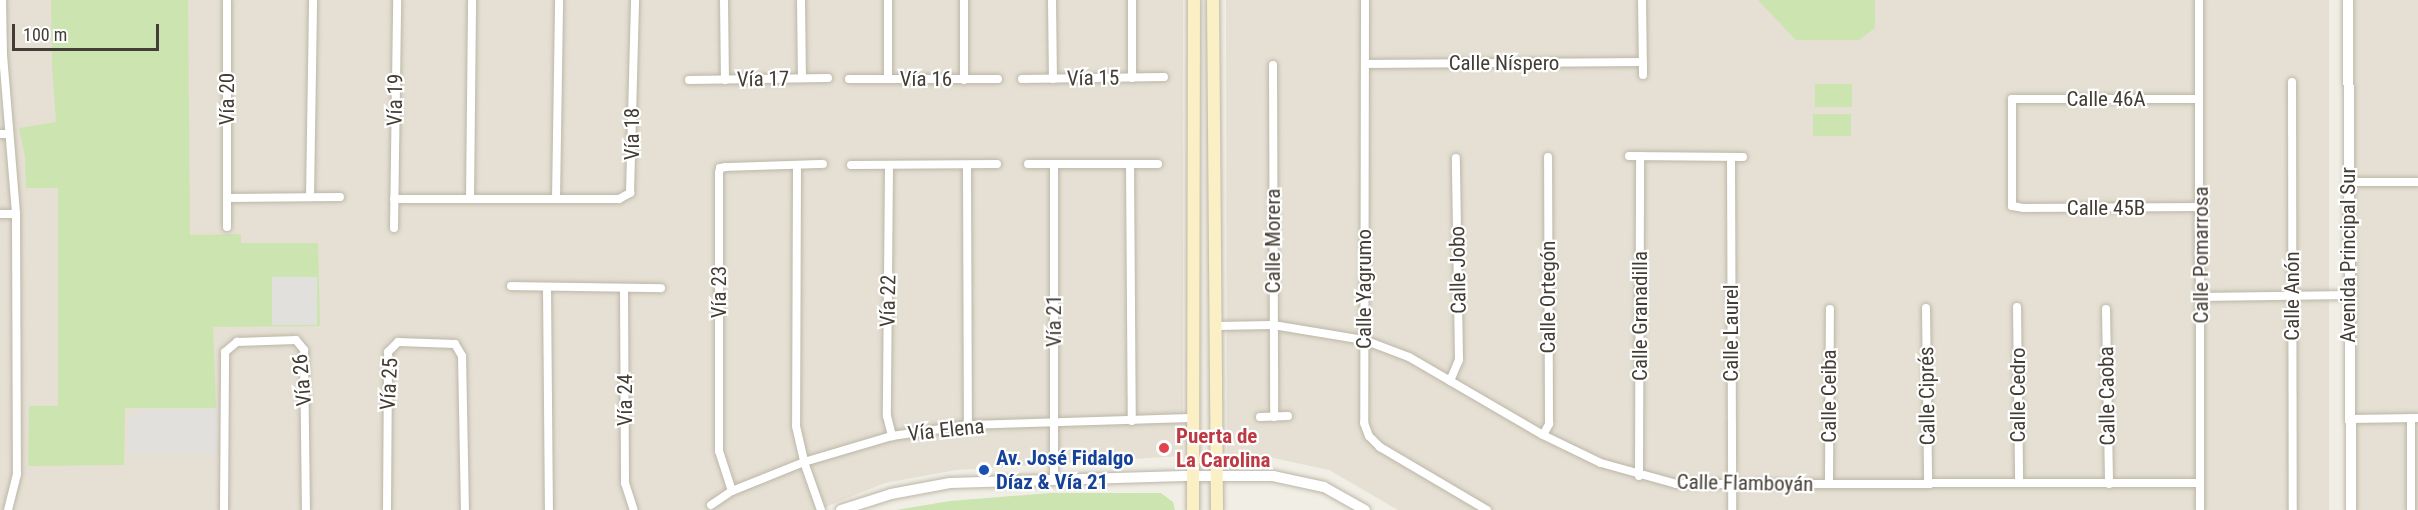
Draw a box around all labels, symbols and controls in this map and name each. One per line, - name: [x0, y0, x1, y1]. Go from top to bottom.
- scale bar: [15, 12, 162, 50]
- text: 100 m: [23, 24, 67, 45]
- street label: Calle Níspero: [1449, 50, 1559, 76]
- street label: Vía 15: [1067, 65, 1119, 91]
- street label: Vía 17: [737, 66, 789, 92]
- street label: Vía 16: [900, 66, 952, 92]
- street label: Vía 20: [214, 73, 240, 125]
- street label: Vía 19: [382, 74, 408, 126]
- street label: Calle 46A: [2066, 86, 2146, 112]
- street label: Vía 18: [619, 108, 645, 160]
- street label: Avenida Principal Sur: [2335, 167, 2361, 343]
- street label: Calle Pomarrosa: [2188, 187, 2214, 323]
- street label: Calle Morera: [1260, 189, 1286, 293]
- street label: Calle 45B: [2067, 195, 2145, 221]
- street label: Calle Jobo: [1445, 226, 1471, 314]
- street label: Calle Yagrumo: [1351, 229, 1377, 349]
- street label: Calle Ortegón: [1535, 241, 1561, 353]
- street label: Calle Granadilla: [1627, 251, 1653, 381]
- street label: Calle Anón: [2279, 251, 2305, 341]
- street label: Vía 23: [706, 266, 732, 318]
- street label: Vía 22: [875, 275, 901, 327]
- street label: Calle Laurel: [1718, 284, 1744, 382]
- street label: Vía 21: [1041, 295, 1067, 347]
- street label: Calle Ciprés: [1914, 346, 1940, 446]
- street label: Calle Caoba: [2094, 346, 2120, 446]
- street label: Calle Cedro: [2005, 347, 2031, 443]
- street label: Calle Ceiba: [1816, 349, 1842, 443]
- street label: Vía 26: [287, 353, 317, 407]
- street label: Vía 25: [375, 357, 403, 411]
- street label: Vía 24: [612, 374, 638, 426]
- street label: Vía Elena: [906, 413, 986, 447]
- place label: Puerta de La Carolina: [1176, 423, 1270, 473]
- marker: Puerta de La Carolina: [1157, 441, 1171, 455]
- place label: Av. José Fidalgo Díaz & Vía 21: [996, 445, 1134, 495]
- marker: Av. José Fidalgo Díaz & Vía 21: [977, 463, 991, 477]
- street label: Calle Flamboyán: [1676, 469, 1814, 497]

